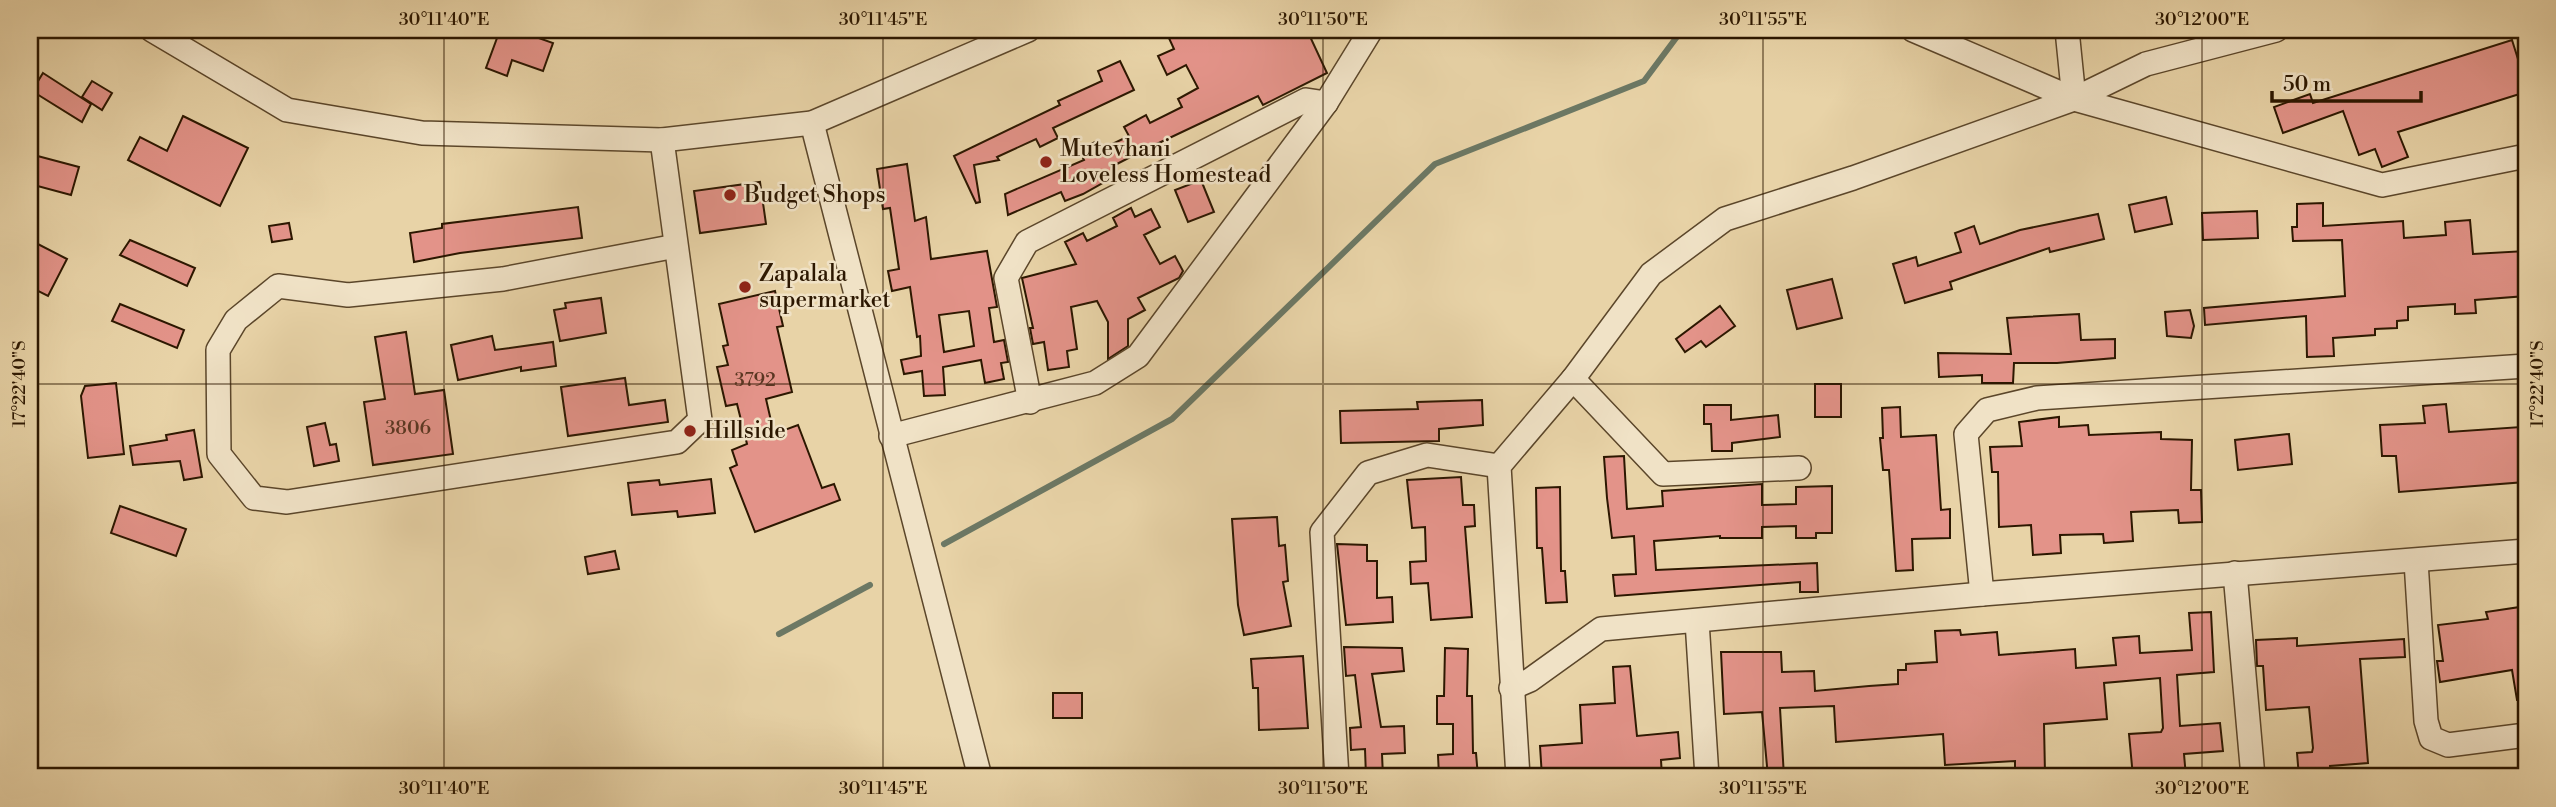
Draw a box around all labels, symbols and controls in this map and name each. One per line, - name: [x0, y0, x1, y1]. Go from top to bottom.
- text: 30°11'40"E: [399, 8, 489, 31]
- text: 30°11'45"E: [839, 8, 927, 31]
- text: 30°11'50"E: [1278, 8, 1368, 31]
- text: 30°11'55"E: [1719, 8, 1807, 31]
- text: 30°12'00"E: [2155, 8, 2249, 31]
- scale bar: [2272, 60, 2421, 104]
- text: 50 m: [2283, 72, 2331, 98]
- place label: Mutevhani Loveless Homestead: [1060, 135, 1271, 189]
- marker: Mutevhani Loveless Homestead: [1038, 154, 1054, 170]
- place label: Budget Shops: [743, 181, 886, 209]
- marker: Budget Shops: [722, 187, 738, 203]
- place label: Zapalala supermarket: [759, 260, 891, 314]
- marker: Zapalala supermarket: [737, 279, 753, 295]
- text: 17°22'40"S: [8, 340, 31, 428]
- text: 17°22'40"S: [2526, 340, 2549, 428]
- house number: 3792: [734, 368, 776, 392]
- house number: 3806: [385, 416, 431, 440]
- place label: Hillside: [704, 417, 786, 445]
- marker: Hillside: [682, 423, 698, 439]
- text: 30°11'40"E: [399, 777, 489, 800]
- text: 30°11'45"E: [839, 777, 927, 800]
- text: 30°11'50"E: [1278, 777, 1368, 800]
- text: 30°11'55"E: [1719, 777, 1807, 800]
- text: 30°12'00"E: [2155, 777, 2249, 800]

